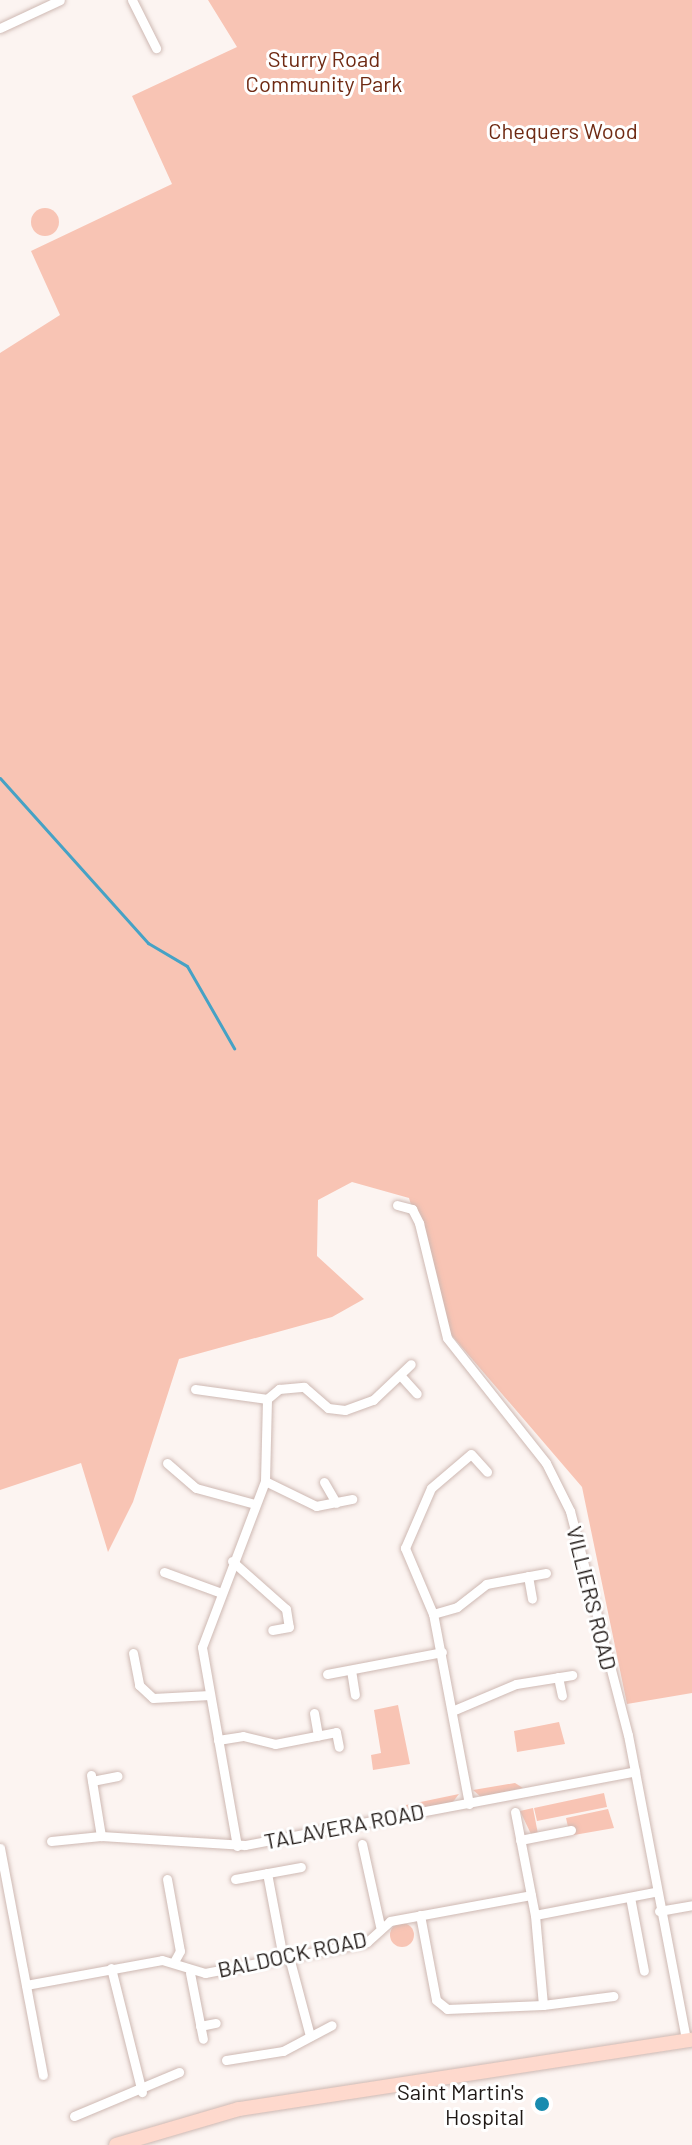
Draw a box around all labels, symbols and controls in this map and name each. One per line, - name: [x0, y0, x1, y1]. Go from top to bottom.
- park label: Sturry Road Community Park: [246, 45, 402, 96]
- park label: Chequers Wood: [488, 118, 638, 144]
- street label: VILLIERS ROAD: [561, 1523, 623, 1673]
- street label: TALAVERA ROAD: [262, 1798, 426, 1854]
- street label: BALDOCK ROAD: [215, 1925, 369, 1983]
- place label: Saint Martin's Hospital: [397, 2078, 524, 2130]
- marker: Saint Martin's Hospital: [531, 2093, 553, 2115]

